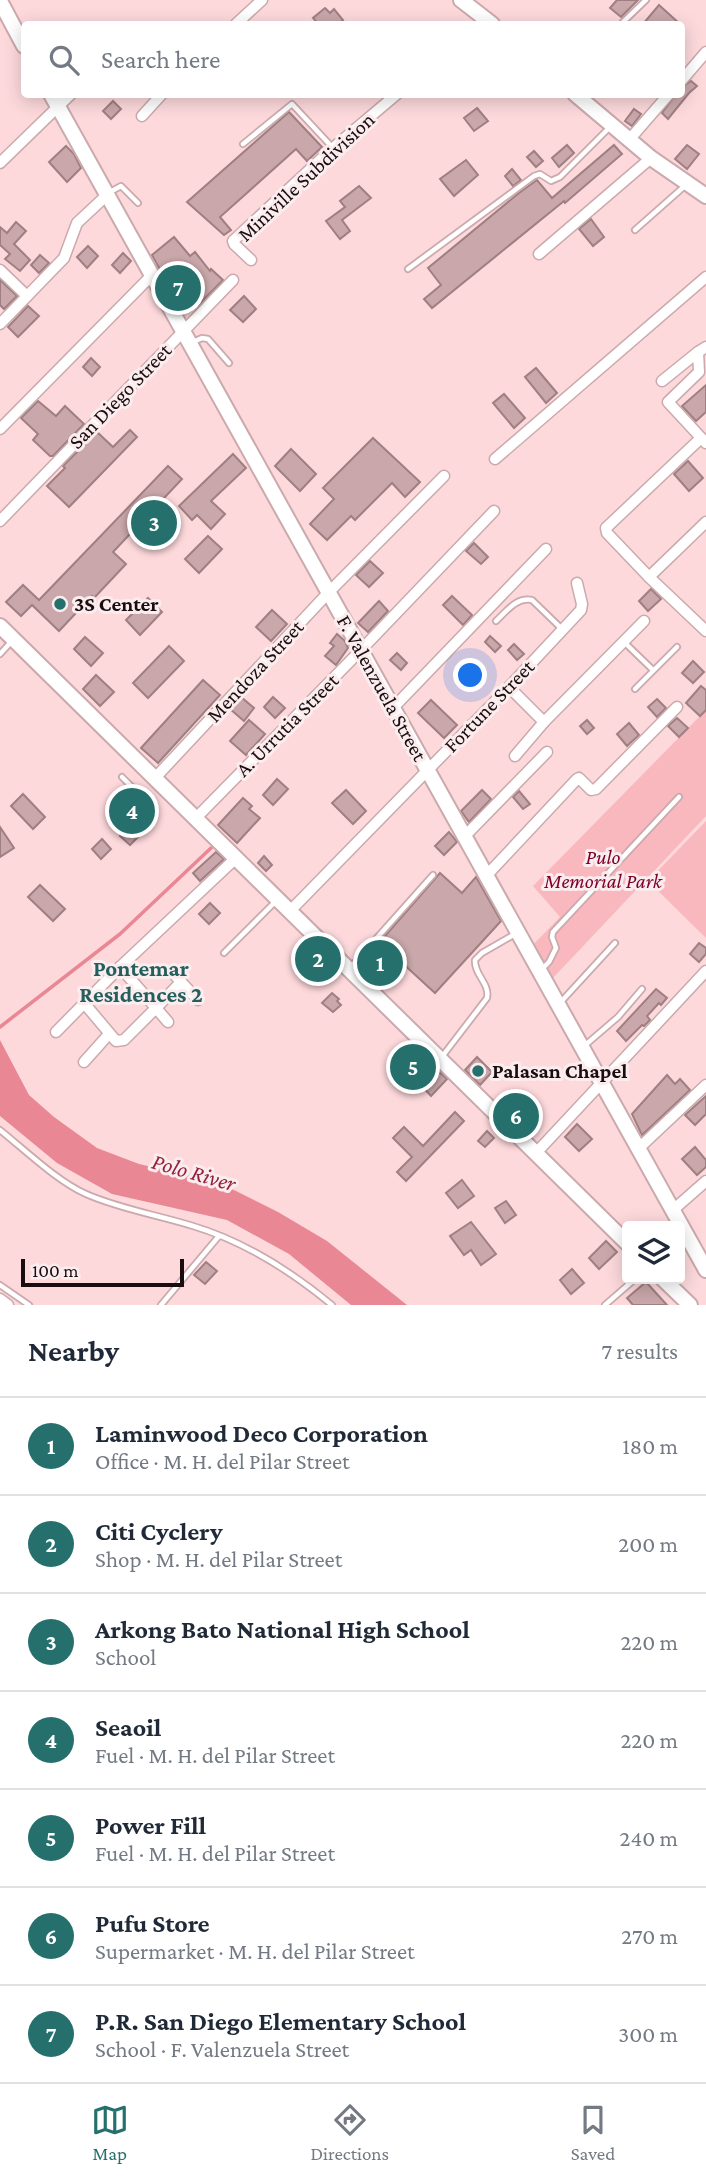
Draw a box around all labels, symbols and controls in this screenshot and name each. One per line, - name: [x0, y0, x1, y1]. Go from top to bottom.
- search box: [21, 21, 685, 98]
- icon: search: [45, 41, 83, 79]
- text: Search here: [101, 45, 220, 74]
- street label: Miniville Subdivision: [233, 107, 379, 247]
- pin: 7: [155, 262, 201, 314]
- street label: San Diego Street: [64, 338, 177, 454]
- pin: 3: [131, 497, 177, 549]
- place label: 3S Center: [74, 592, 159, 616]
- marker: 3S Center: [52, 596, 68, 612]
- street label: F. Valenzuela Street: [332, 611, 433, 766]
- street label: Mendoza Street: [201, 614, 309, 727]
- street label: Fortune Street: [439, 654, 540, 757]
- your location: [453, 658, 487, 692]
- street label: A. Urrutia Street: [231, 668, 344, 781]
- pin: 4: [109, 785, 155, 837]
- park label: Pulo Memorial Park: [543, 845, 663, 893]
- pin: 2: [295, 933, 341, 985]
- pin: 1: [357, 937, 403, 989]
- district label: Pontemar Residences 2: [79, 955, 203, 1007]
- pin: 5: [390, 1041, 436, 1093]
- place label: Palasan Chapel: [492, 1059, 627, 1083]
- marker: Palasan Chapel: [470, 1063, 486, 1079]
- pin: 6: [493, 1090, 539, 1142]
- water label: Polo River: [149, 1148, 240, 1197]
- map controls: [622, 1221, 685, 1284]
- button: layers: [622, 1221, 685, 1284]
- scale bar: [21, 1256, 184, 1288]
- text: 100 m: [32, 1260, 79, 1281]
- text: Nearby: [28, 1334, 119, 1367]
- text: 7 results: [602, 1338, 678, 1364]
- text: Laminwood Deco Corporation: [95, 1419, 428, 1448]
- text: 1: [47, 1433, 55, 1459]
- text: 180 m: [622, 1433, 678, 1459]
- text: Office · M. H. del Pilar Street: [95, 1448, 350, 1474]
- text: Citi Cyclery: [95, 1517, 223, 1546]
- text: 2: [45, 1531, 57, 1557]
- text: 200 m: [618, 1531, 678, 1557]
- text: Shop · M. H. del Pilar Street: [95, 1546, 342, 1572]
- text: Arkong Bato National High School: [95, 1615, 470, 1644]
- text: 3: [45, 1629, 57, 1655]
- text: 220 m: [620, 1629, 678, 1655]
- text: School: [95, 1644, 156, 1670]
- text: Seaoil: [95, 1713, 161, 1742]
- text: 4: [45, 1727, 57, 1753]
- text: 220 m: [620, 1727, 678, 1753]
- text: Fuel · M. H. del Pilar Street: [95, 1742, 335, 1768]
- text: Power Fill: [95, 1811, 206, 1840]
- text: 5: [45, 1825, 57, 1851]
- text: 240 m: [619, 1825, 678, 1851]
- text: Fuel · M. H. del Pilar Street: [95, 1840, 335, 1866]
- text: Pufu Store: [95, 1909, 210, 1938]
- text: 6: [45, 1923, 57, 1949]
- text: 270 m: [621, 1923, 678, 1949]
- text: Supermarket · M. H. del Pilar Street: [95, 1938, 415, 1964]
- text: P.R. San Diego Elementary School: [95, 2007, 466, 2036]
- text: 7: [45, 2021, 57, 2047]
- text: 300 m: [618, 2021, 678, 2047]
- text: School · F. Valenzuela Street: [95, 2036, 349, 2062]
- tab: Map: [91, 2101, 129, 2164]
- tab: Directions: [310, 2101, 389, 2164]
- tab: Saved: [571, 2101, 615, 2164]

